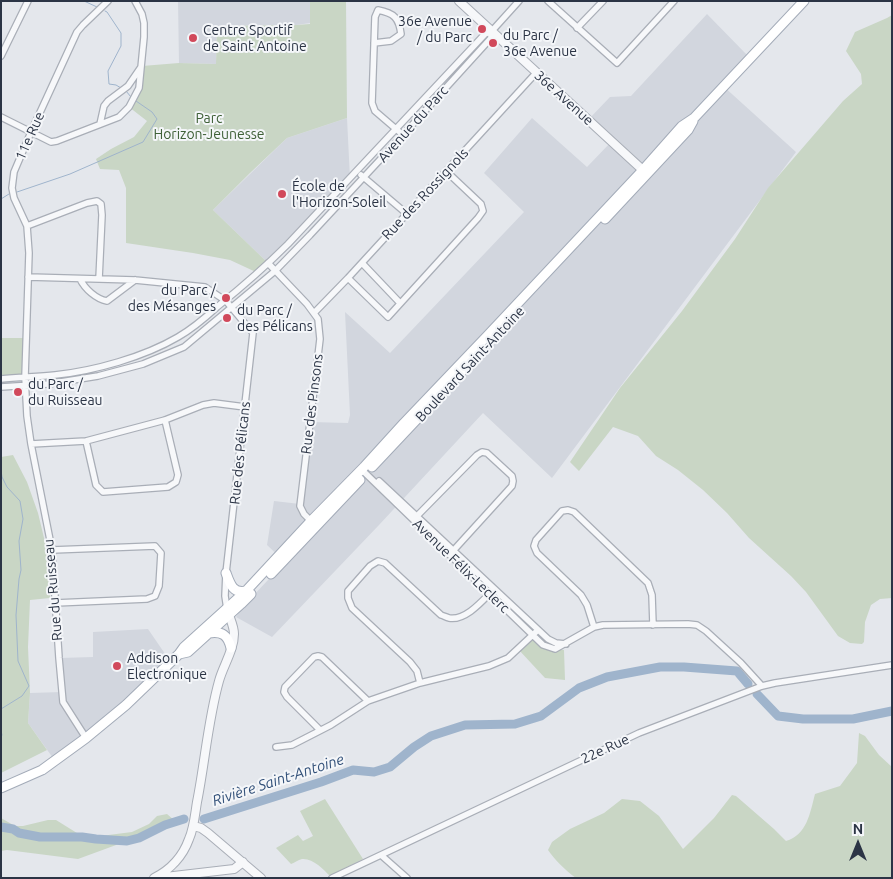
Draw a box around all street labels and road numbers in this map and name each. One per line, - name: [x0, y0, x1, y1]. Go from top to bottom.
- street label: 36e Avenue: [531, 67, 597, 129]
- street label: Avenue du Parc: [374, 82, 452, 166]
- street label: 11e Rue: [12, 109, 48, 163]
- street label: Rue des Rossignols: [378, 145, 472, 243]
- street label: Boulevard Saint-Antoine: [412, 303, 528, 425]
- street label: Rue des Pinsons: [298, 353, 326, 455]
- street label: Rue des Pélicans: [226, 401, 254, 505]
- street label: Avenue Félix-Leclerc: [409, 515, 513, 617]
- street label: Rue du Ruisseau: [40, 538, 66, 642]
- street label: 22e Rue: [578, 731, 632, 767]

